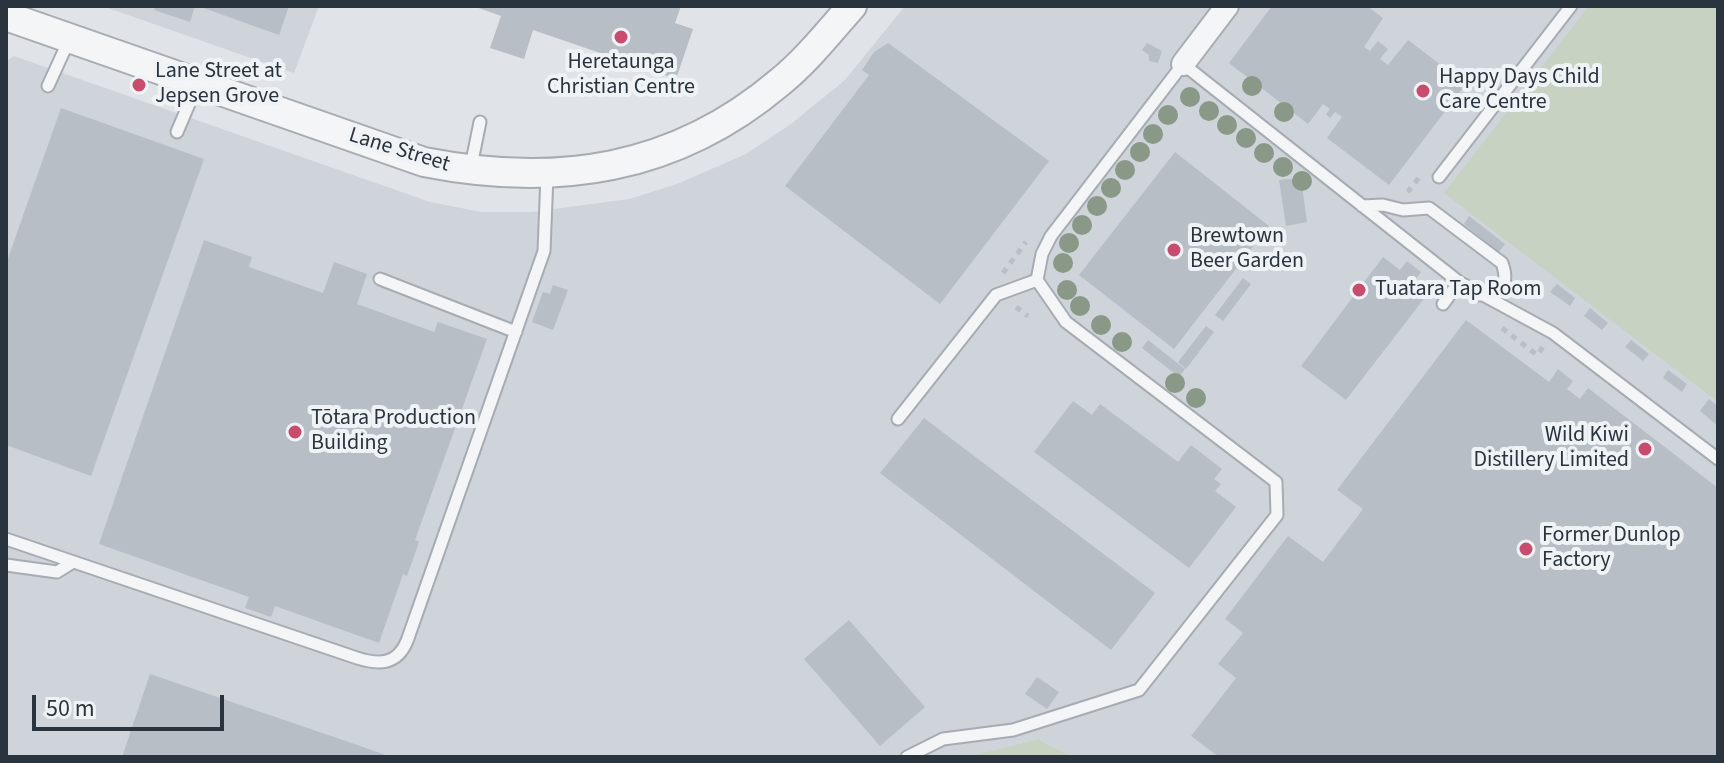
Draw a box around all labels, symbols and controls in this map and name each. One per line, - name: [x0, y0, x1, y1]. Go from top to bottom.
- marker: Heretaunga Christian Centre: [612, 28, 630, 46]
- place label: Heretaunga Christian Centre: [547, 50, 695, 102]
- place label: Lane Street at Jepsen Grove: [155, 59, 282, 110]
- place label: Happy Days Child Care Centre: [1439, 65, 1600, 116]
- marker: Lane Street at Jepsen Grove: [130, 76, 148, 94]
- marker: Happy Days Child Care Centre: [1414, 82, 1432, 100]
- street label: Lane Street: [345, 123, 453, 179]
- place label: Brewtown Beer Garden: [1190, 224, 1304, 276]
- marker: Brewtown Beer Garden: [1165, 241, 1183, 259]
- place label: Tuatara Tap Room: [1375, 277, 1541, 303]
- marker: Tuatara Tap Room: [1350, 281, 1368, 299]
- place label: Tōtara Production Building: [311, 406, 476, 458]
- marker: Tōtara Production Building: [286, 423, 304, 441]
- place label: Wild Kiwi Distillery Limited: [1473, 423, 1629, 474]
- marker: Wild Kiwi Distillery Limited: [1636, 440, 1654, 458]
- place label: Former Dunlop Factory: [1542, 523, 1681, 574]
- marker: Former Dunlop Factory: [1517, 540, 1535, 558]
- scale bar: [36, 679, 228, 729]
- text: 50 m: [46, 691, 95, 726]

